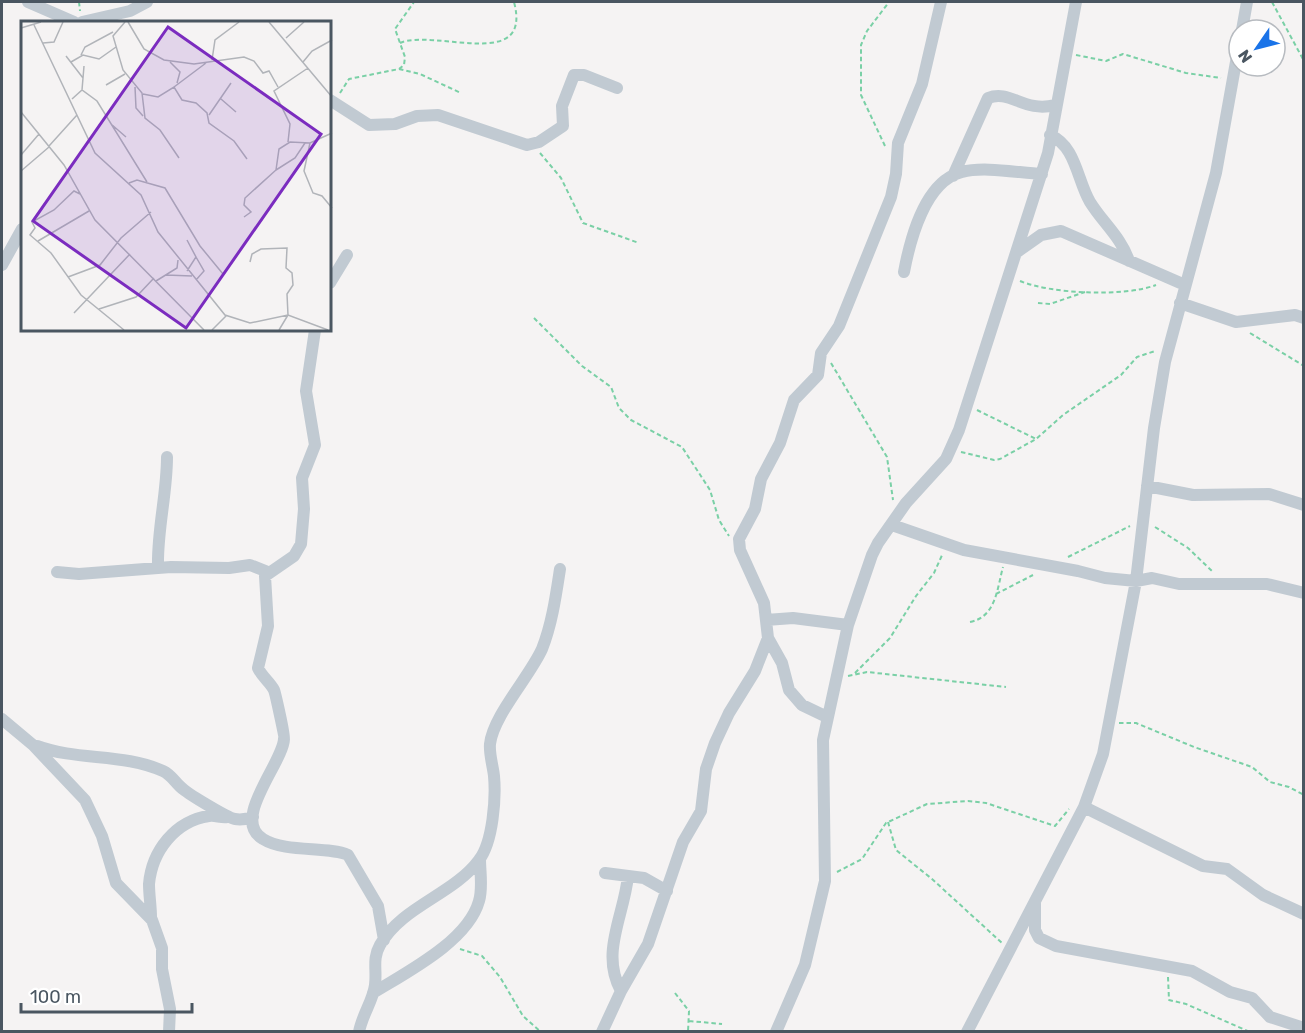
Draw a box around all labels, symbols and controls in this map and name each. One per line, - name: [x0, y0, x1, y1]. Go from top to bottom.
- north arrow: [1227, 18, 1287, 78]
- inset map: [21, 21, 332, 332]
- text: N: [1234, 46, 1256, 66]
- scale bar: [21, 976, 192, 1014]
- text: 100 m: [30, 986, 81, 1008]

